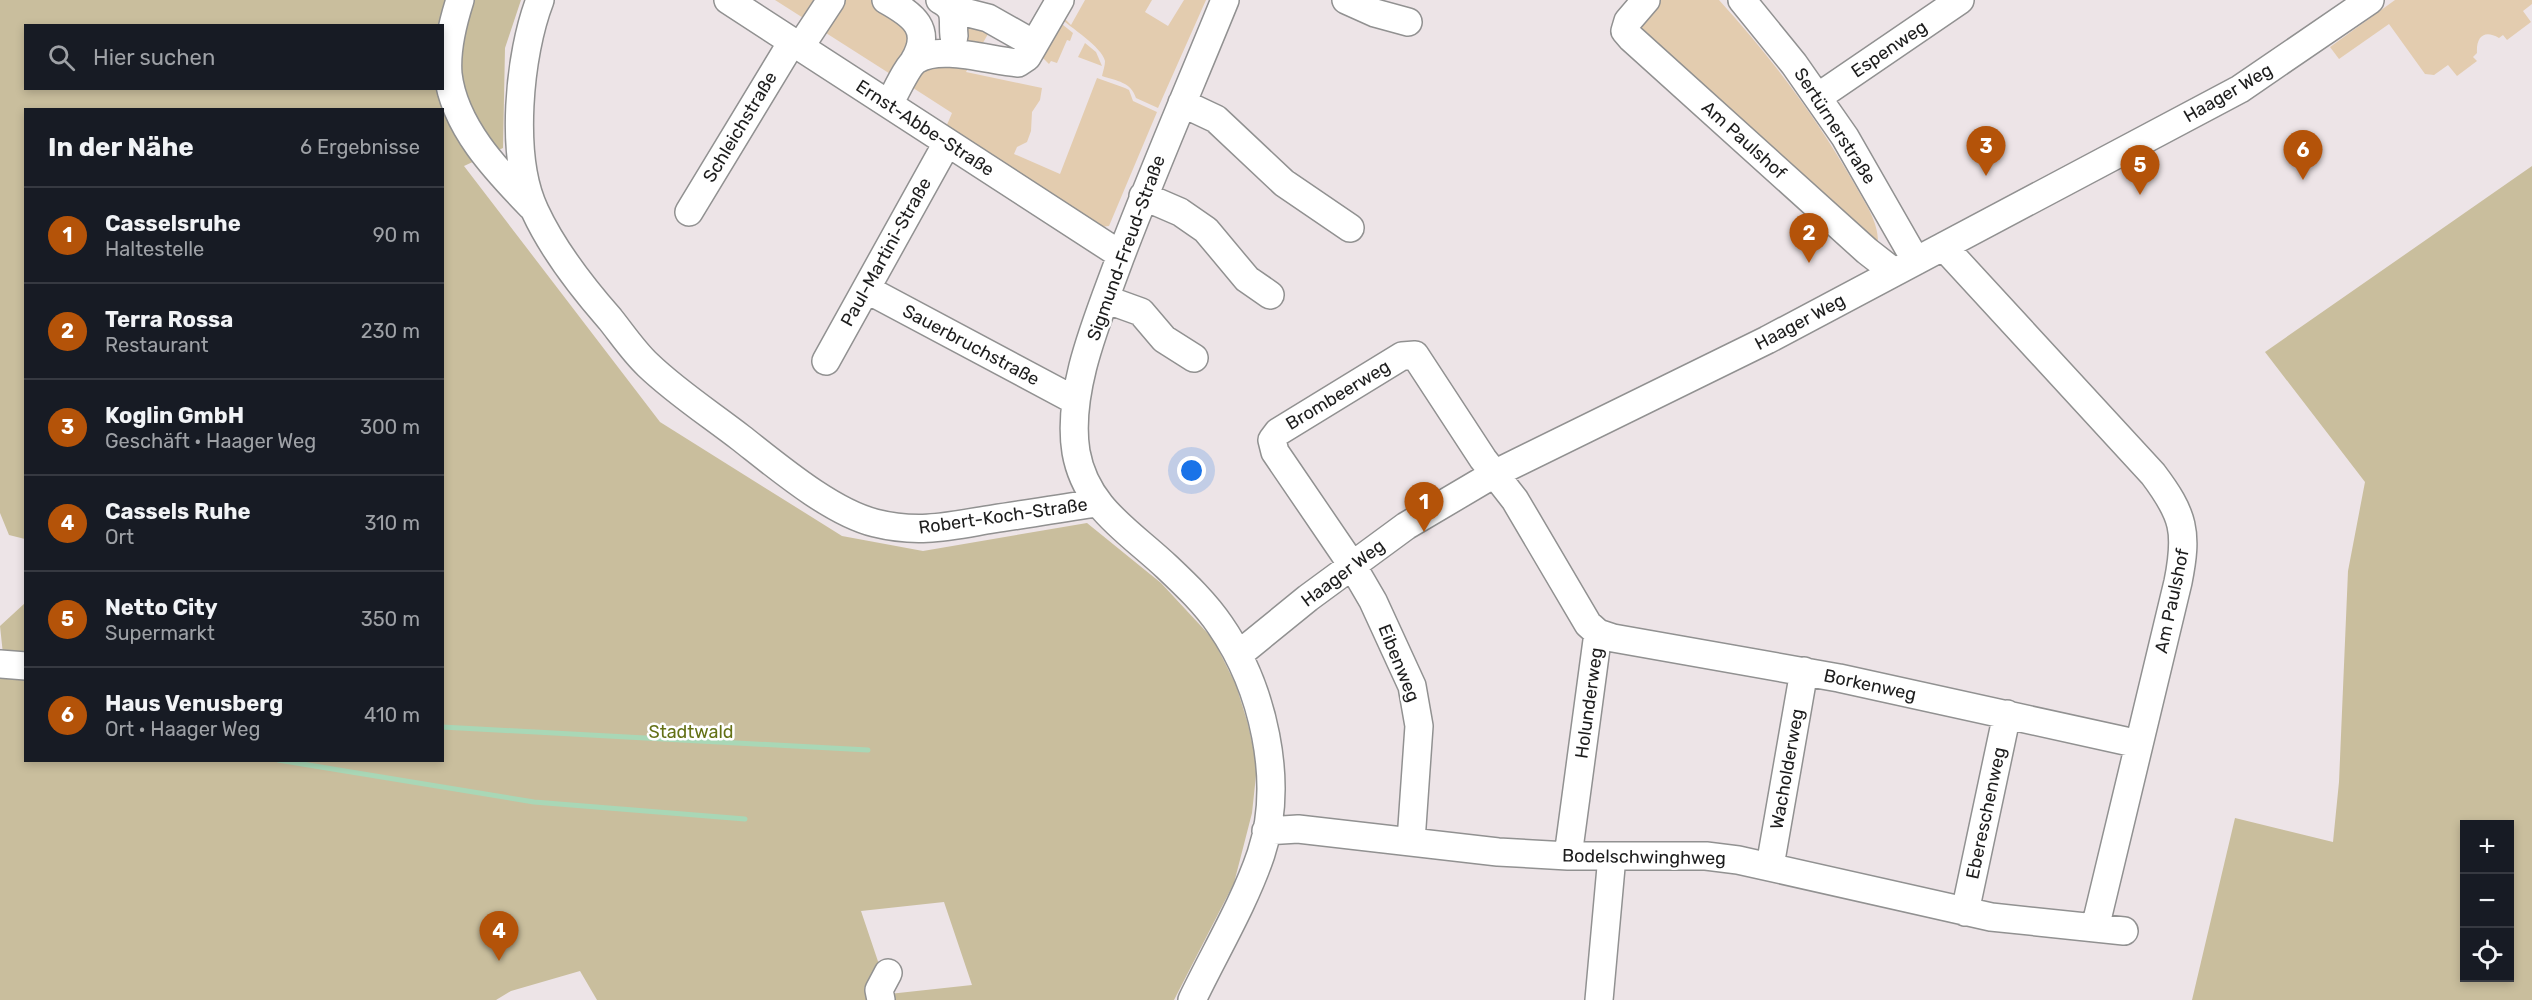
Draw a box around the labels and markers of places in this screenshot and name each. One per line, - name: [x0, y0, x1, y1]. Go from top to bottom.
- pin: 3: [1966, 126, 2006, 176]
- pin: 6: [2284, 130, 2322, 180]
- pin: 5: [2120, 146, 2160, 195]
- pin: 2: [1790, 214, 1828, 263]
- pin: 1: [1404, 482, 1444, 532]
- pin: 4: [480, 912, 518, 961]

